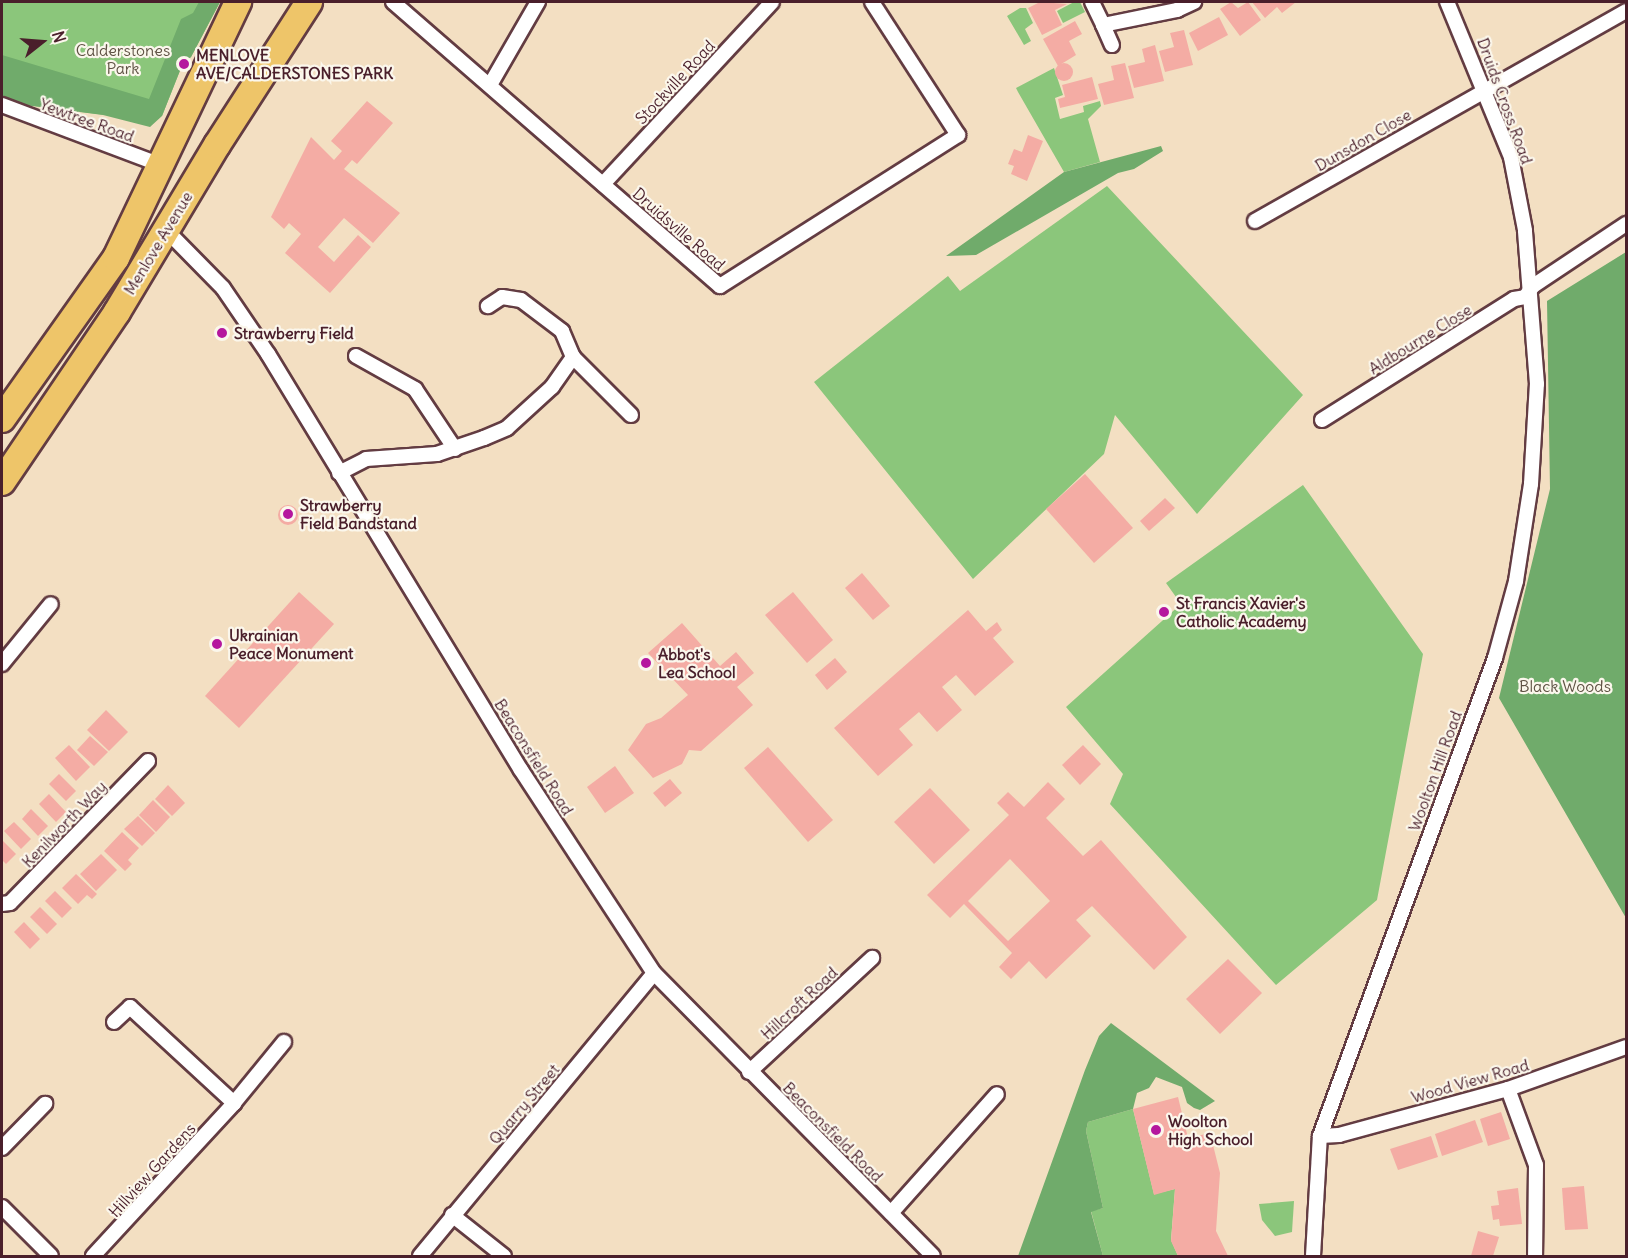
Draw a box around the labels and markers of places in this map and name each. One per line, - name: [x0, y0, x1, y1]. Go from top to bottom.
- place label: MENLOVE AVE/CALDERSTONES PARK: [196, 45, 393, 83]
- marker: MENLOVE AVE/CALDERSTONES PARK: [177, 57, 191, 71]
- place label: Strawberry Field: [234, 323, 354, 343]
- marker: Strawberry Field: [215, 326, 229, 340]
- place label: Strawberry Field Bandstand: [300, 495, 417, 533]
- marker: Strawberry Field Bandstand: [281, 507, 295, 521]
- place label: St Francis Xavier's Catholic Academy: [1176, 593, 1307, 631]
- marker: St Francis Xavier's Catholic Academy: [1157, 605, 1171, 619]
- place label: Ukrainian Peace Monument: [229, 625, 354, 663]
- marker: Ukrainian Peace Monument: [210, 637, 224, 651]
- place label: Abbot's Lea School: [658, 644, 736, 682]
- marker: Abbot's Lea School: [639, 656, 653, 670]
- place label: Woolton High School: [1168, 1111, 1253, 1149]
- marker: Woolton High School: [1149, 1123, 1163, 1137]

